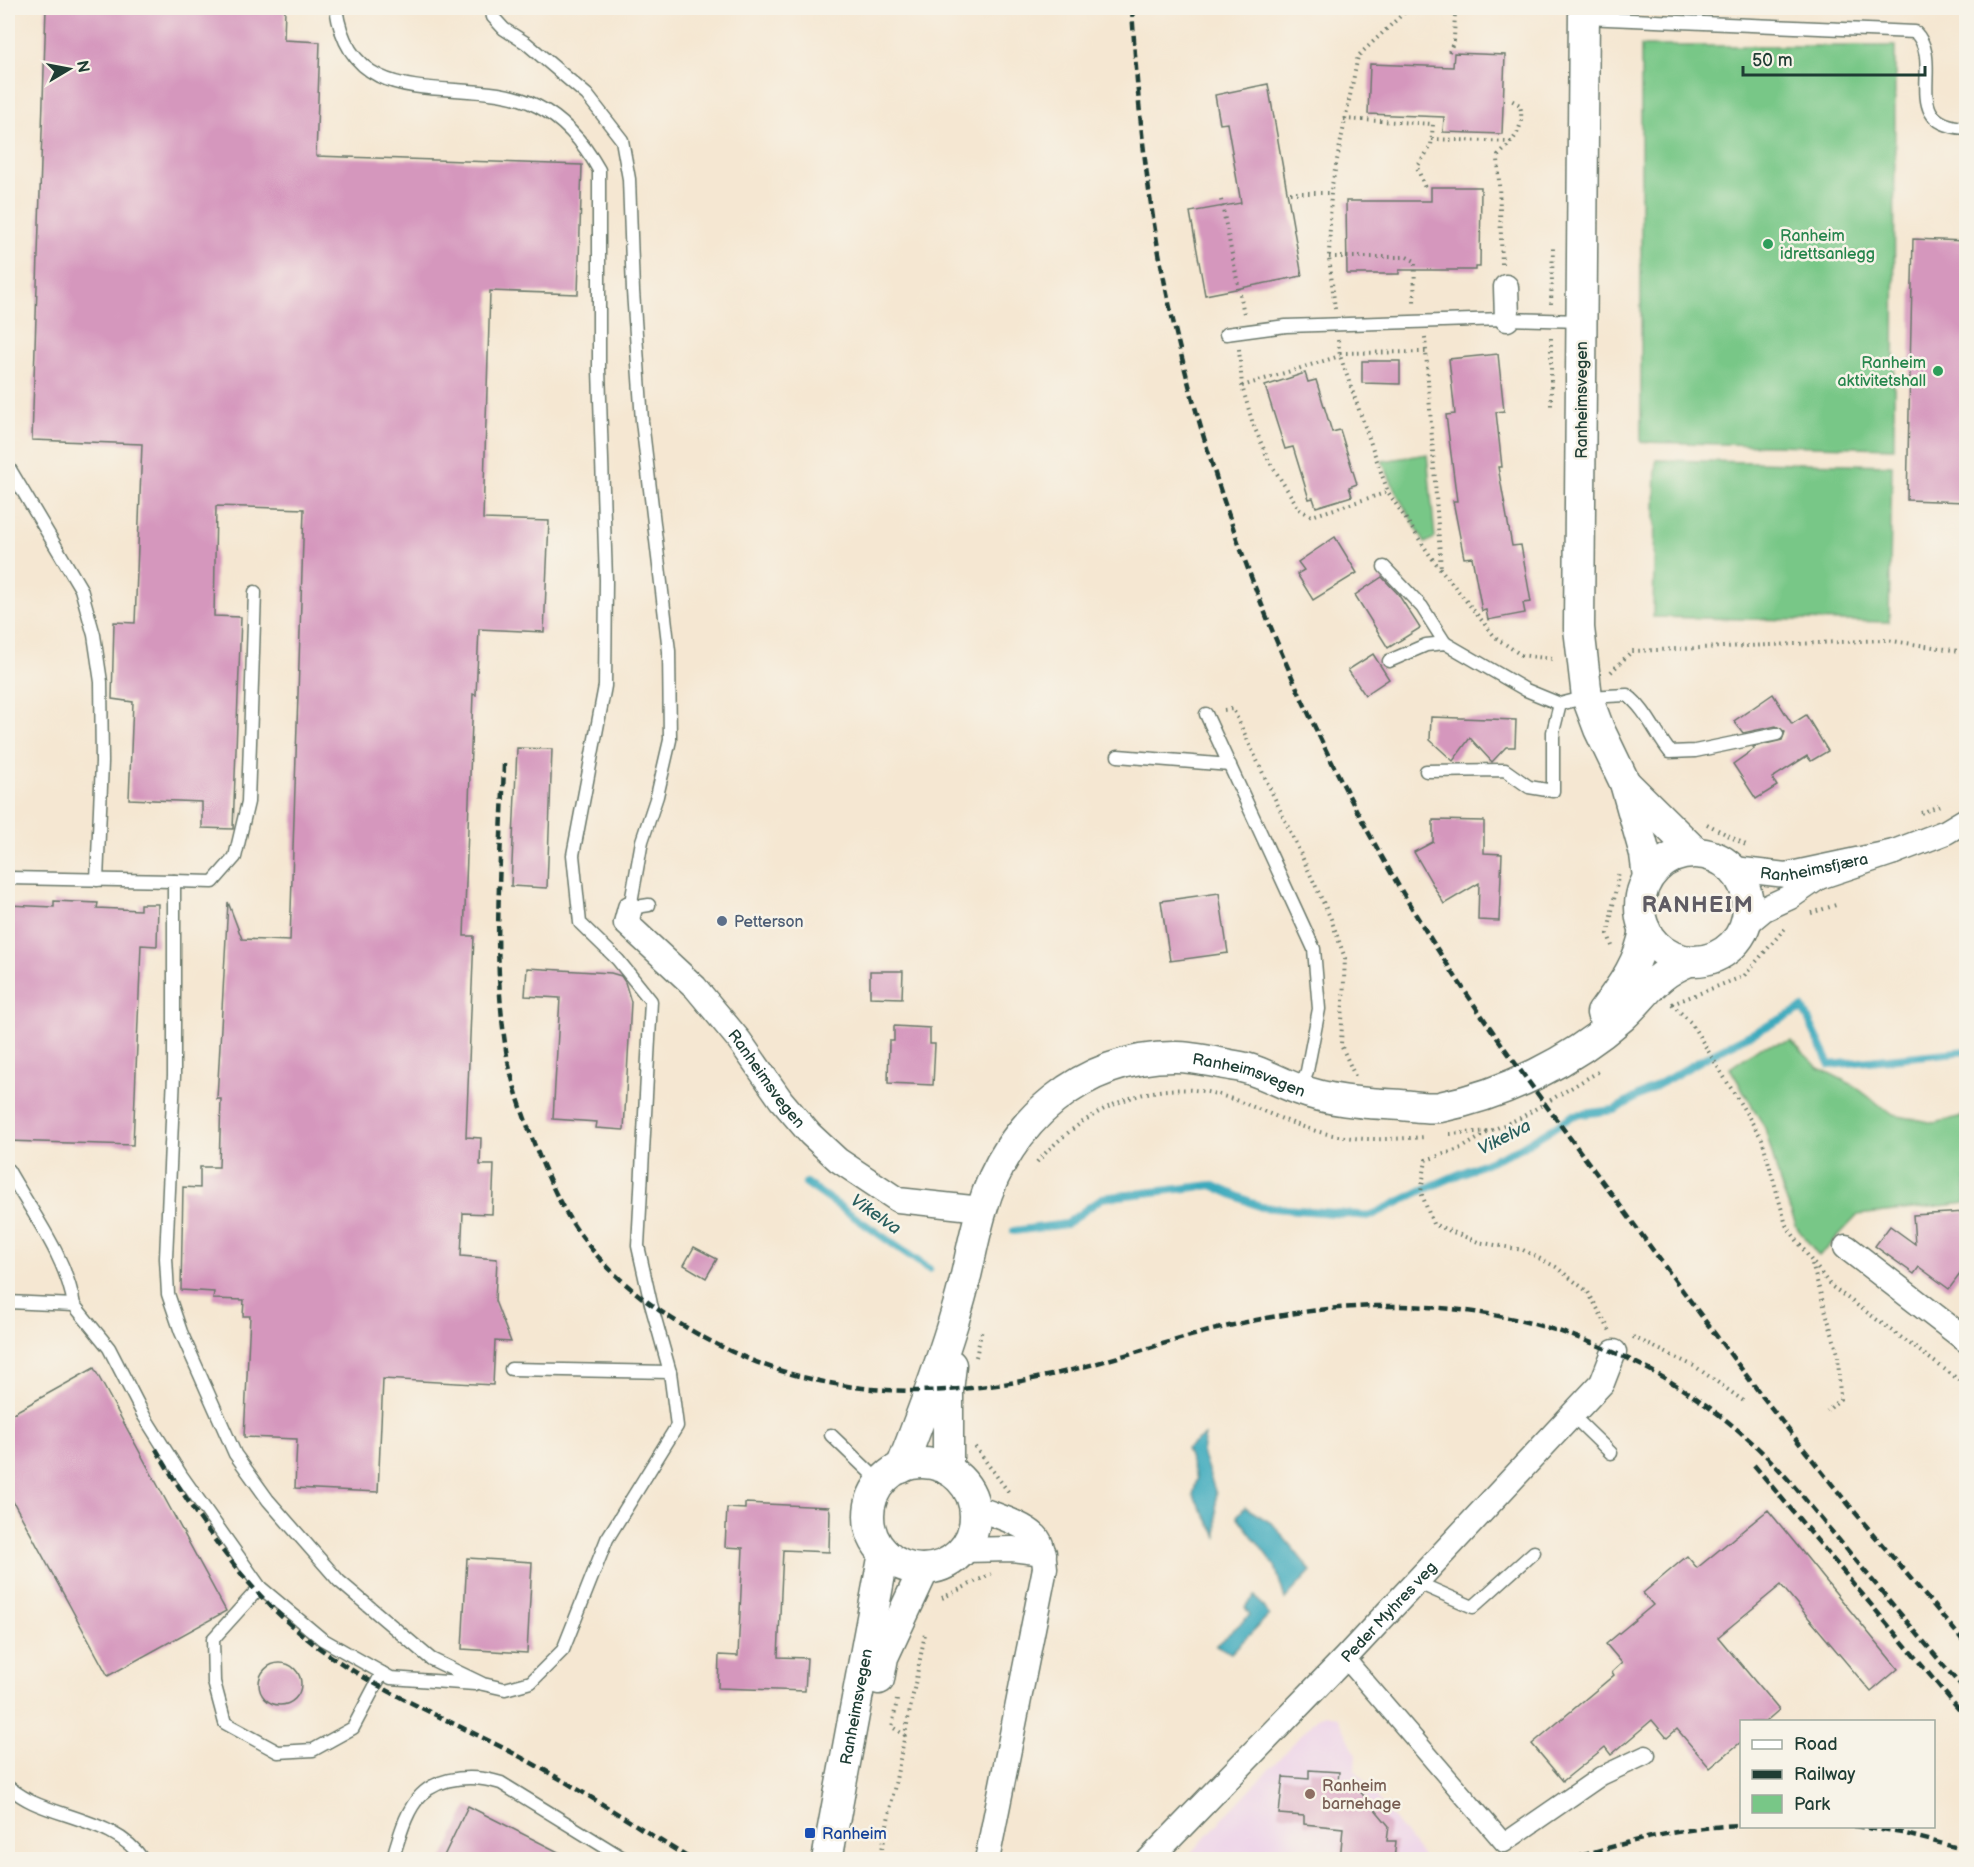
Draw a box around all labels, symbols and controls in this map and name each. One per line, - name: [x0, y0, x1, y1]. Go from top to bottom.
- north arrow: [39, 39, 99, 99]
- scale bar: [1743, 39, 1924, 77]
- text: 50 m: [1752, 50, 1793, 71]
- text: N: [72, 59, 93, 74]
- place label: Ranheim idrettsanlegg: [1780, 227, 1875, 264]
- marker: Ranheim idrettsanlegg: [1761, 237, 1775, 251]
- street label: Ranheimsvegen: [1573, 341, 1592, 459]
- place label: Ranheim aktivitetshall: [1837, 354, 1926, 391]
- marker: Ranheim aktivitetshall: [1931, 364, 1945, 378]
- street label: Ranheimsfjæra: [1759, 850, 1870, 886]
- district label: RANHEIM: [1642, 892, 1754, 919]
- place label: Petterson: [734, 913, 804, 932]
- marker: Petterson: [715, 914, 729, 928]
- street label: Ranheimsvegen: [723, 1026, 809, 1132]
- street label: Ranheimsvegen: [1191, 1050, 1308, 1102]
- water label: Vikelva: [1474, 1115, 1534, 1160]
- water label: Vikelva: [846, 1190, 905, 1239]
- street label: Peder Myhres veg: [1338, 1558, 1441, 1667]
- street label: Ranheimsvegen: [837, 1647, 877, 1766]
- legend: [1740, 1720, 1935, 1828]
- text: Road: [1794, 1734, 1838, 1755]
- text: Railway: [1794, 1764, 1856, 1785]
- place label: Ranheim barnehage: [1322, 1777, 1402, 1814]
- marker: Ranheim barnehage: [1303, 1787, 1317, 1801]
- text: Park: [1794, 1794, 1830, 1815]
- place label: Ranheim: [822, 1825, 887, 1844]
- marker: Ranheim: [803, 1826, 817, 1840]

